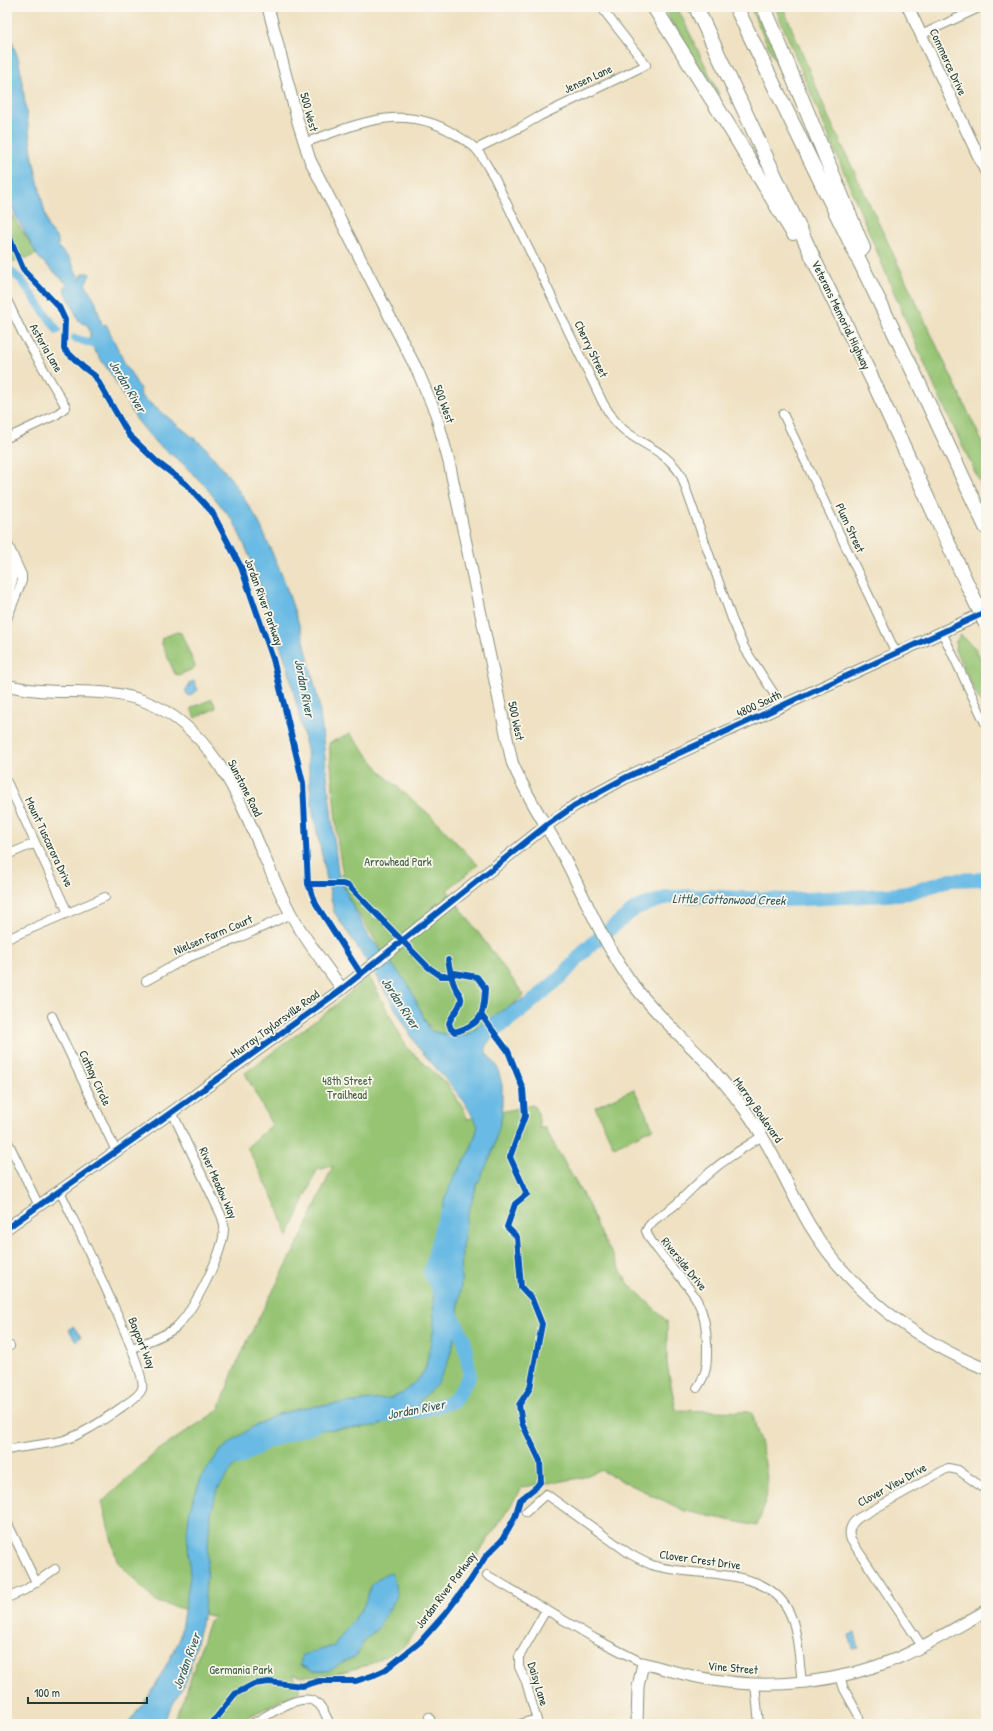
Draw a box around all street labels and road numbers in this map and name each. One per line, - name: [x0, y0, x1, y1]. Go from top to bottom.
- street label: Commerce Drive: [926, 26, 971, 98]
- street label: Jensen Lane: [561, 60, 615, 97]
- street label: 500 West: [296, 91, 323, 134]
- street label: Veterans Memorial Highway: [808, 257, 875, 372]
- street label: Cherry Street: [570, 317, 613, 381]
- street label: Astoria Lane: [26, 320, 67, 375]
- street label: 500 West: [430, 382, 460, 426]
- street label: Plum Street: [832, 500, 870, 556]
- street label: Jordan River Parkway: [241, 556, 288, 648]
- street label: 4800 South: [734, 686, 784, 721]
- street label: 500 West: [504, 700, 529, 743]
- street label: Sunstone Road: [224, 756, 267, 820]
- street label: Mount Tuscarora Drive: [21, 794, 78, 890]
- street label: Nielsen Farm Court: [171, 910, 256, 959]
- street label: Murray Taylorsville Road: [227, 985, 323, 1062]
- street label: Cathay Circle: [75, 1047, 116, 1109]
- street label: Murray Boulevard: [730, 1074, 787, 1146]
- street label: River Meadow Way: [195, 1144, 242, 1221]
- street label: Riverside Drive: [658, 1233, 711, 1294]
- street label: Bayport Way: [124, 1314, 161, 1371]
- street label: Clover View Drive: [854, 1458, 930, 1511]
- street label: Clover Crest Drive: [658, 1545, 742, 1574]
- street label: Jordan River Parkway: [411, 1548, 480, 1632]
- street label: Vine Street: [707, 1657, 760, 1678]
- street label: Daisy Lane: [524, 1660, 553, 1708]

